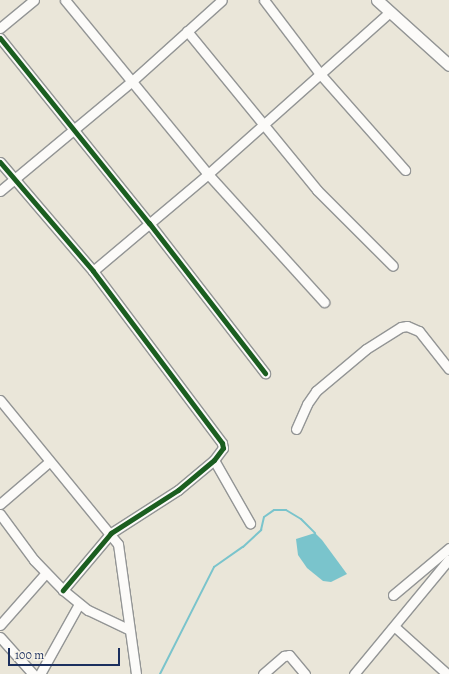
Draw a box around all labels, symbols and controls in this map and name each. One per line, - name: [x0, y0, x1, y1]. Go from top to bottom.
- scale bar: [10, 640, 122, 666]
- text: 100 m: [15, 647, 44, 663]

